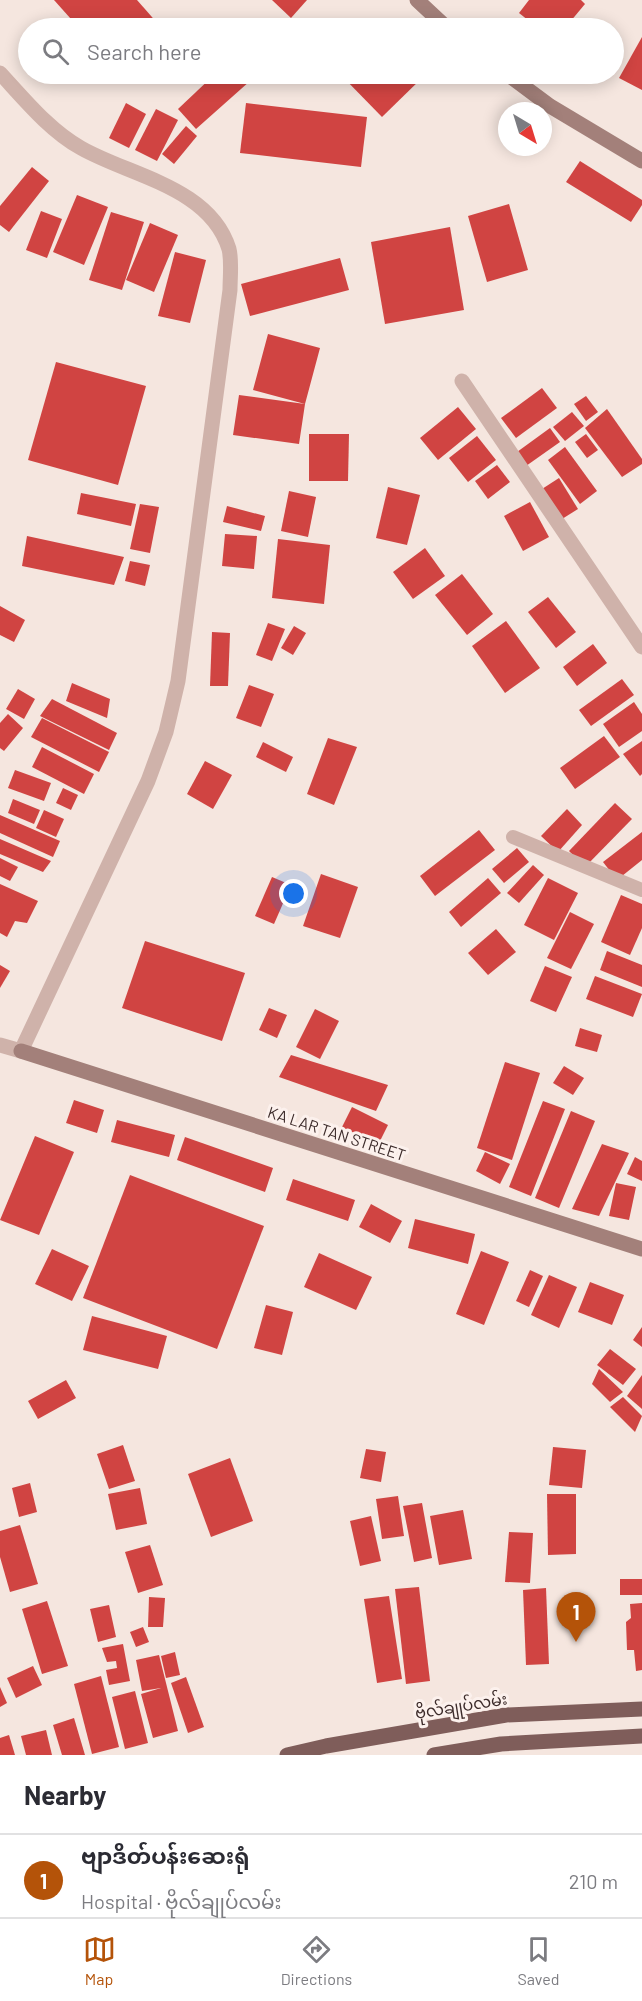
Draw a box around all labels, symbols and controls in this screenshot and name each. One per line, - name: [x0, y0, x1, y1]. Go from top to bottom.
- search box: [18, 18, 624, 84]
- icon: search: [39, 35, 72, 68]
- text: Search here: [87, 38, 201, 64]
- north arrow: [498, 102, 552, 156]
- your location: [279, 879, 308, 908]
- street label: KA LAR TAN STREET: [266, 1102, 408, 1164]
- pin: 1: [556, 1592, 596, 1642]
- street label: ဗိုလ်ချုပ်လမ်း: [413, 1687, 509, 1728]
- text: Nearby: [24, 1779, 106, 1810]
- text: ဗျာဒိတ်ပန်းဆေးရုံ: [81, 1842, 250, 1868]
- text: 1: [40, 1869, 47, 1893]
- text: 210 m: [569, 1869, 618, 1893]
- text: Hospital · ဗိုလ်ချုပ်လမ်း: [81, 1889, 281, 1913]
- tab: Map: [83, 1933, 116, 1988]
- tab: Directions: [281, 1933, 352, 1988]
- tab: Saved: [517, 1933, 559, 1988]

